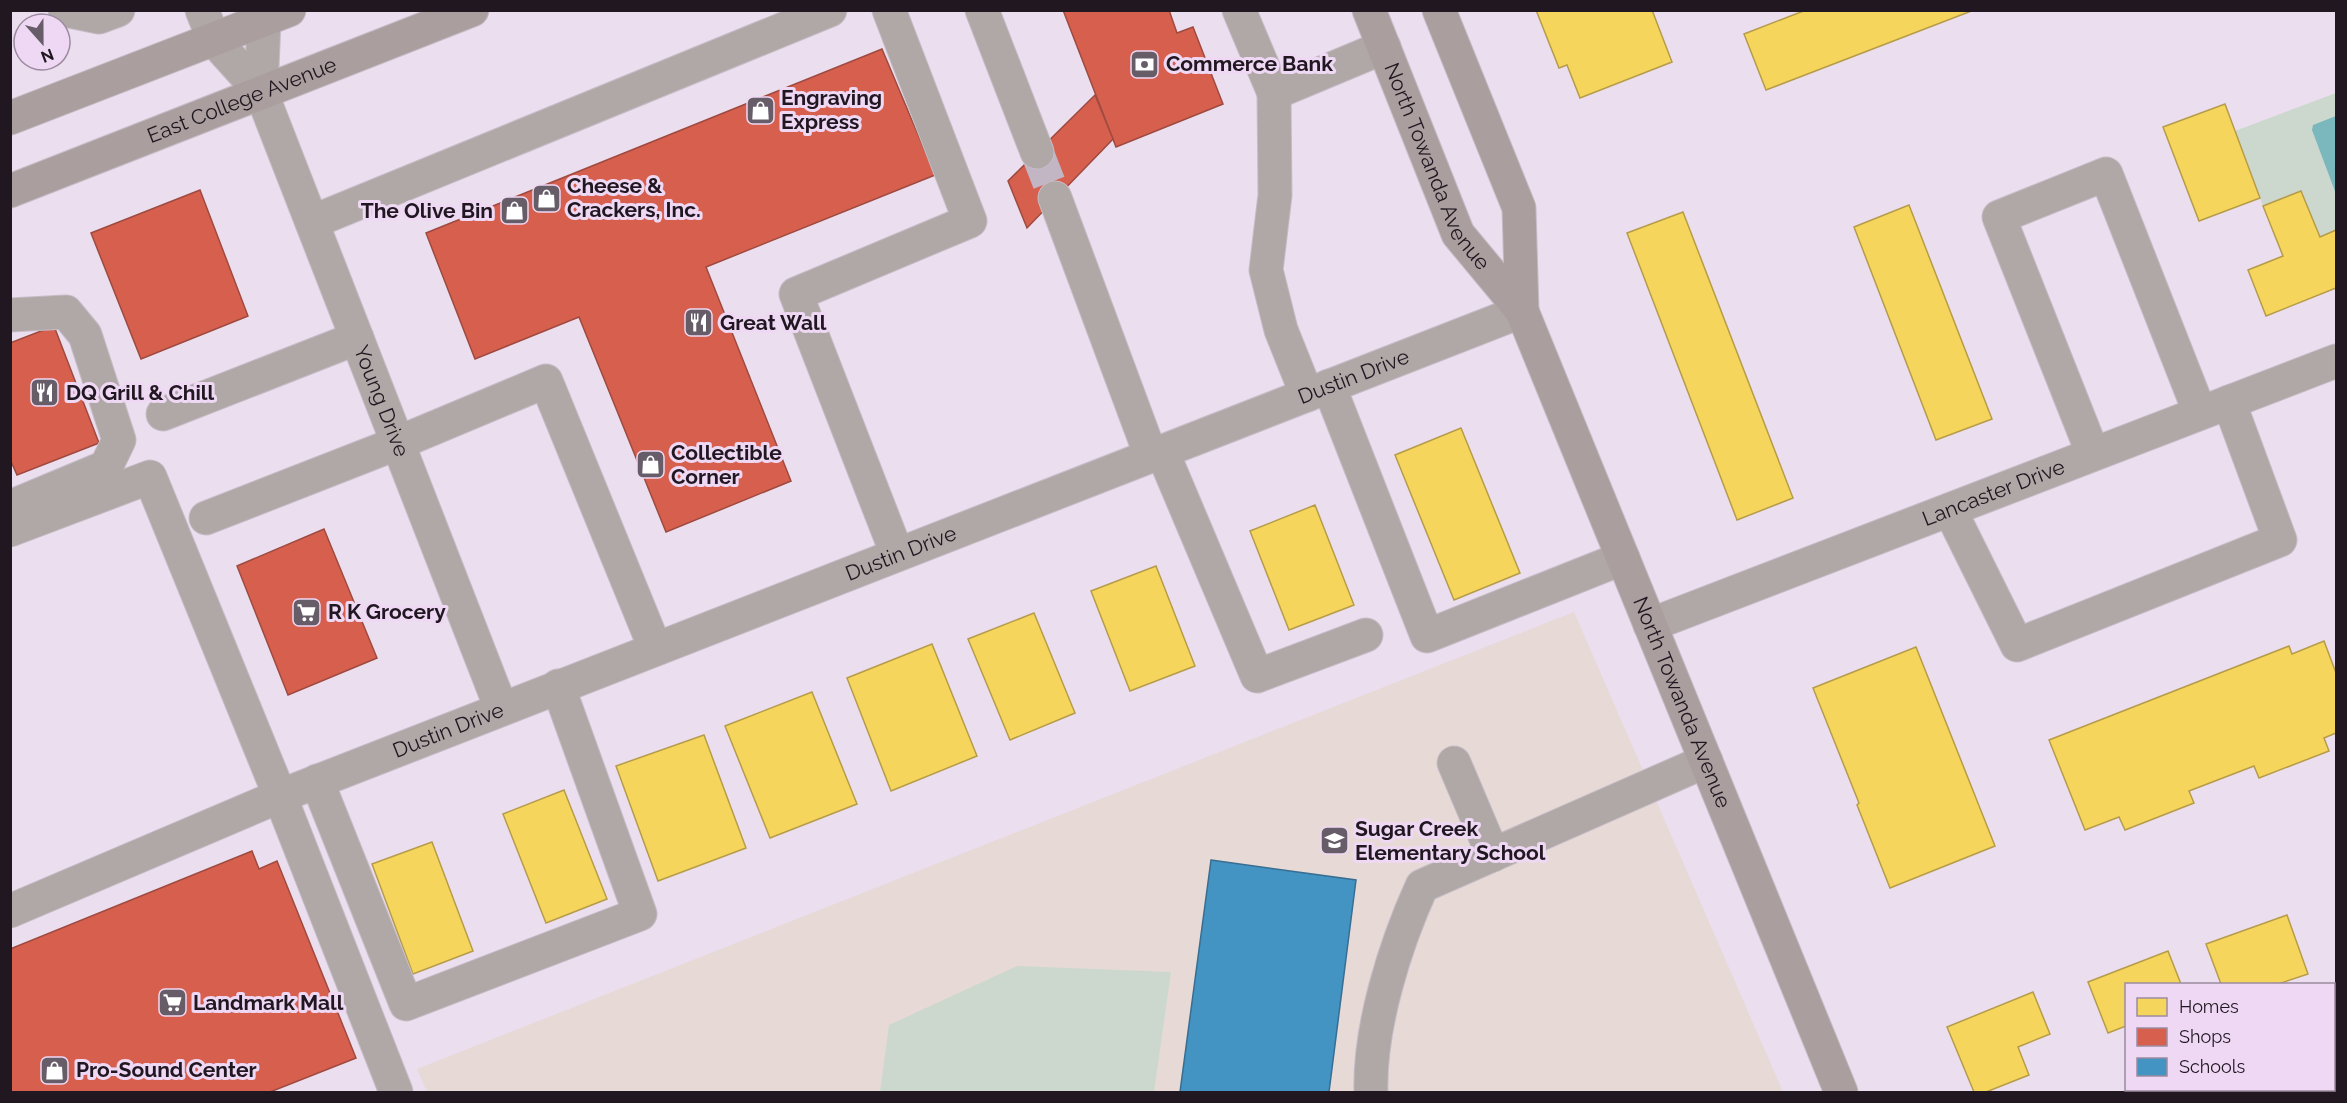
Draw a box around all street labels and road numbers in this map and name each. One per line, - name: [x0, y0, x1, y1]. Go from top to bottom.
- street label: East College Avenue: [143, 51, 340, 148]
- street label: North Towanda Avenue: [1379, 59, 1495, 275]
- street label: Young Drive: [349, 342, 415, 460]
- street label: Dustin Drive: [1294, 343, 1412, 409]
- street label: Lancaster Drive: [1918, 454, 2068, 531]
- street label: Dustin Drive: [842, 520, 960, 586]
- street label: North Towanda Avenue: [1628, 593, 1737, 812]
- street label: Dustin Drive: [389, 697, 507, 763]

